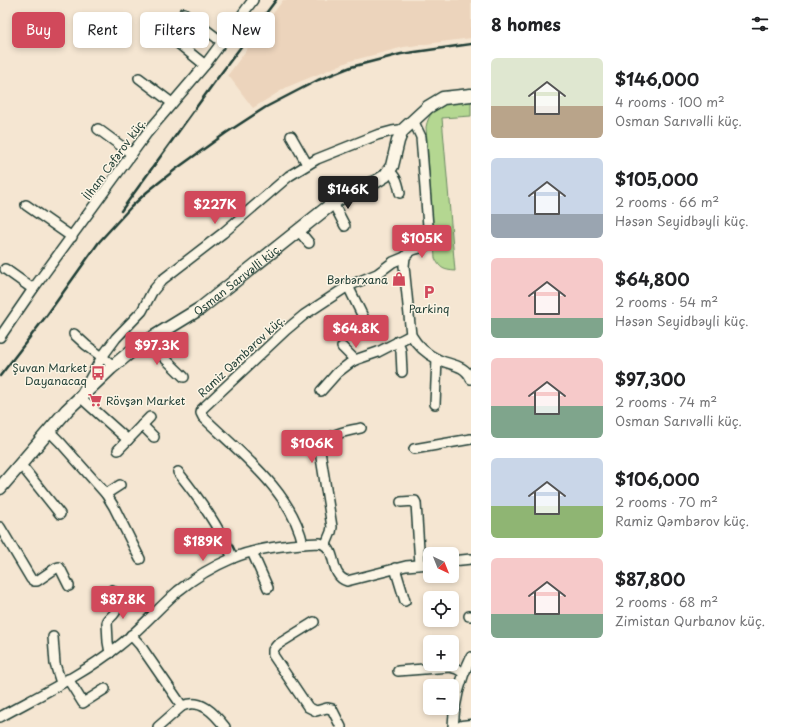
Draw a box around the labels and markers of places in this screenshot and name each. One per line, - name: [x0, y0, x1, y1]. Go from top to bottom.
- pin: $146K: [320, 176, 376, 210]
- pin: $227K: [187, 191, 243, 225]
- pin: $105K: [394, 225, 450, 259]
- place label: Bərbərxana: [327, 271, 388, 288]
- shop icon: Bərbərxana: [391, 271, 407, 287]
- parking icon: Parkinq: [421, 284, 437, 300]
- place label: Parkinq: [409, 300, 449, 317]
- pin: $64.8K: [323, 315, 389, 349]
- pin: $97.3K: [124, 332, 190, 366]
- place label: Şuvan Market Dayanacaq: [12, 359, 87, 389]
- bus stop icon: Şuvan Market Dayanacaq: [90, 365, 106, 381]
- supermarket icon: Rövşən Market: [87, 392, 103, 408]
- place label: Rövşən Market: [106, 392, 186, 409]
- pin: $106K: [284, 430, 340, 464]
- pin: $189K: [175, 528, 231, 562]
- pin: $87.8K: [90, 586, 156, 620]

